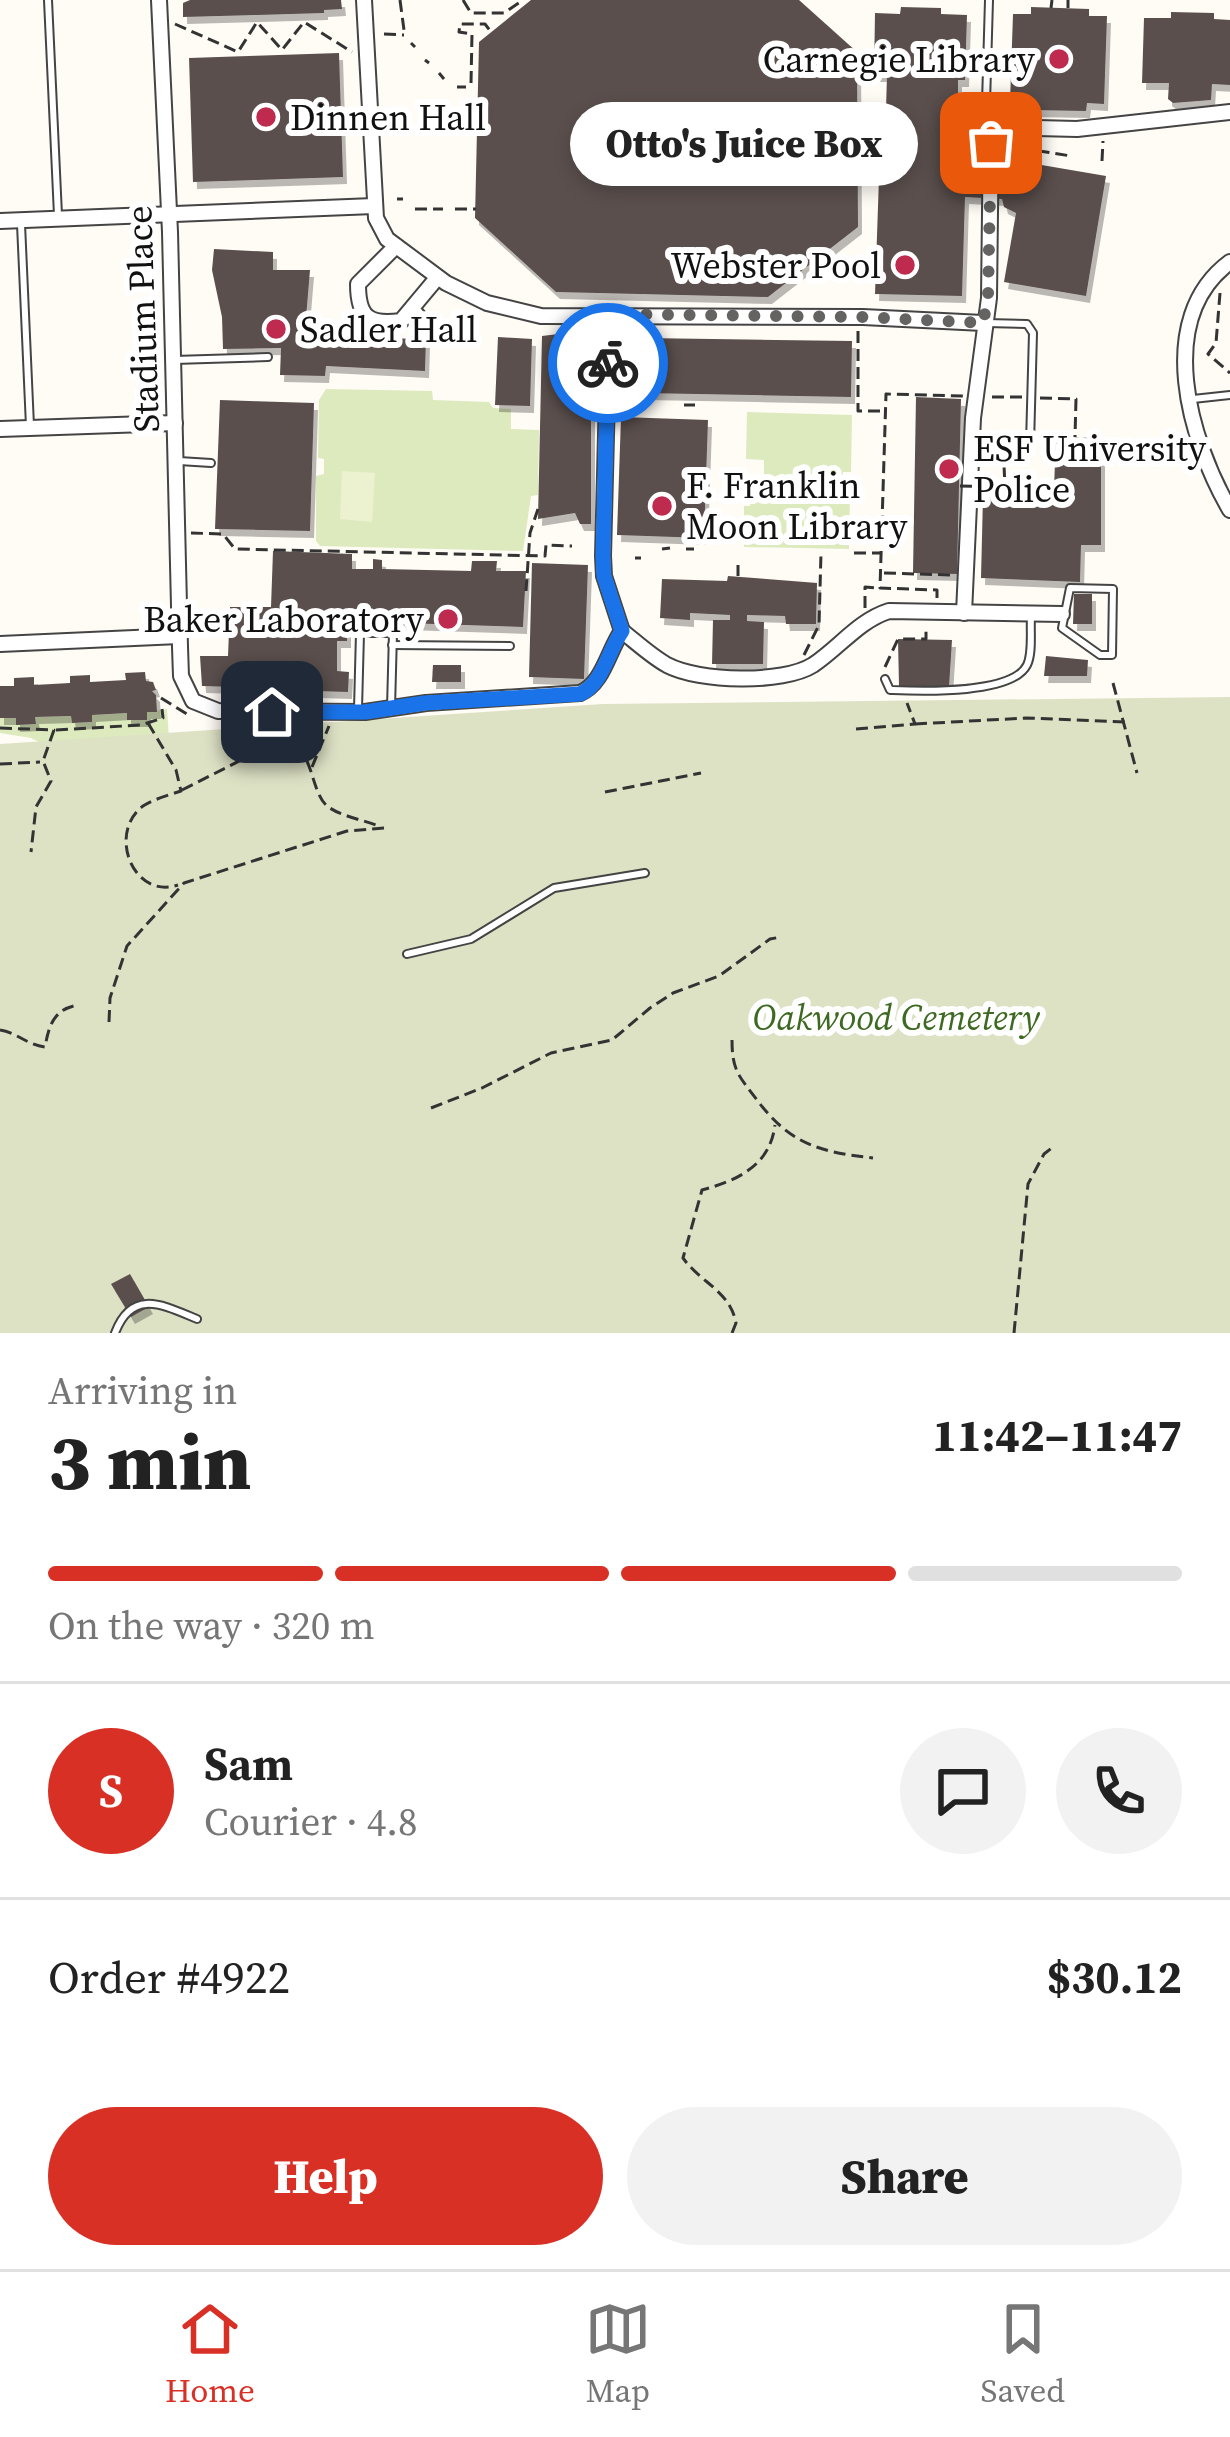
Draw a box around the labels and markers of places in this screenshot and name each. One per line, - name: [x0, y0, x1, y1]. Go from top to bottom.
- place label: Carnegie Library: [763, 35, 1036, 84]
- marker: Carnegie Library: [1046, 46, 1072, 72]
- pin: [940, 92, 1042, 194]
- place label: Dinnen Hall: [290, 93, 486, 142]
- callout: Otto's Juice Box: [571, 101, 919, 185]
- marker: Dinnen Hall: [253, 104, 279, 130]
- place label: Webster Pool: [670, 241, 881, 290]
- marker: Webster Pool: [892, 252, 918, 278]
- place label: Sadler Hall: [300, 305, 477, 354]
- marker: Sadler Hall: [263, 316, 289, 342]
- place label: ESF University Police: [973, 424, 1207, 514]
- marker: ESF University Police: [936, 456, 962, 482]
- place label: F. Franklin Moon Library: [686, 461, 908, 551]
- marker: F. Franklin Moon Library: [649, 493, 675, 519]
- place label: Baker Laboratory: [143, 595, 425, 644]
- marker: Baker Laboratory: [435, 606, 461, 632]
- pin: [221, 661, 323, 763]

